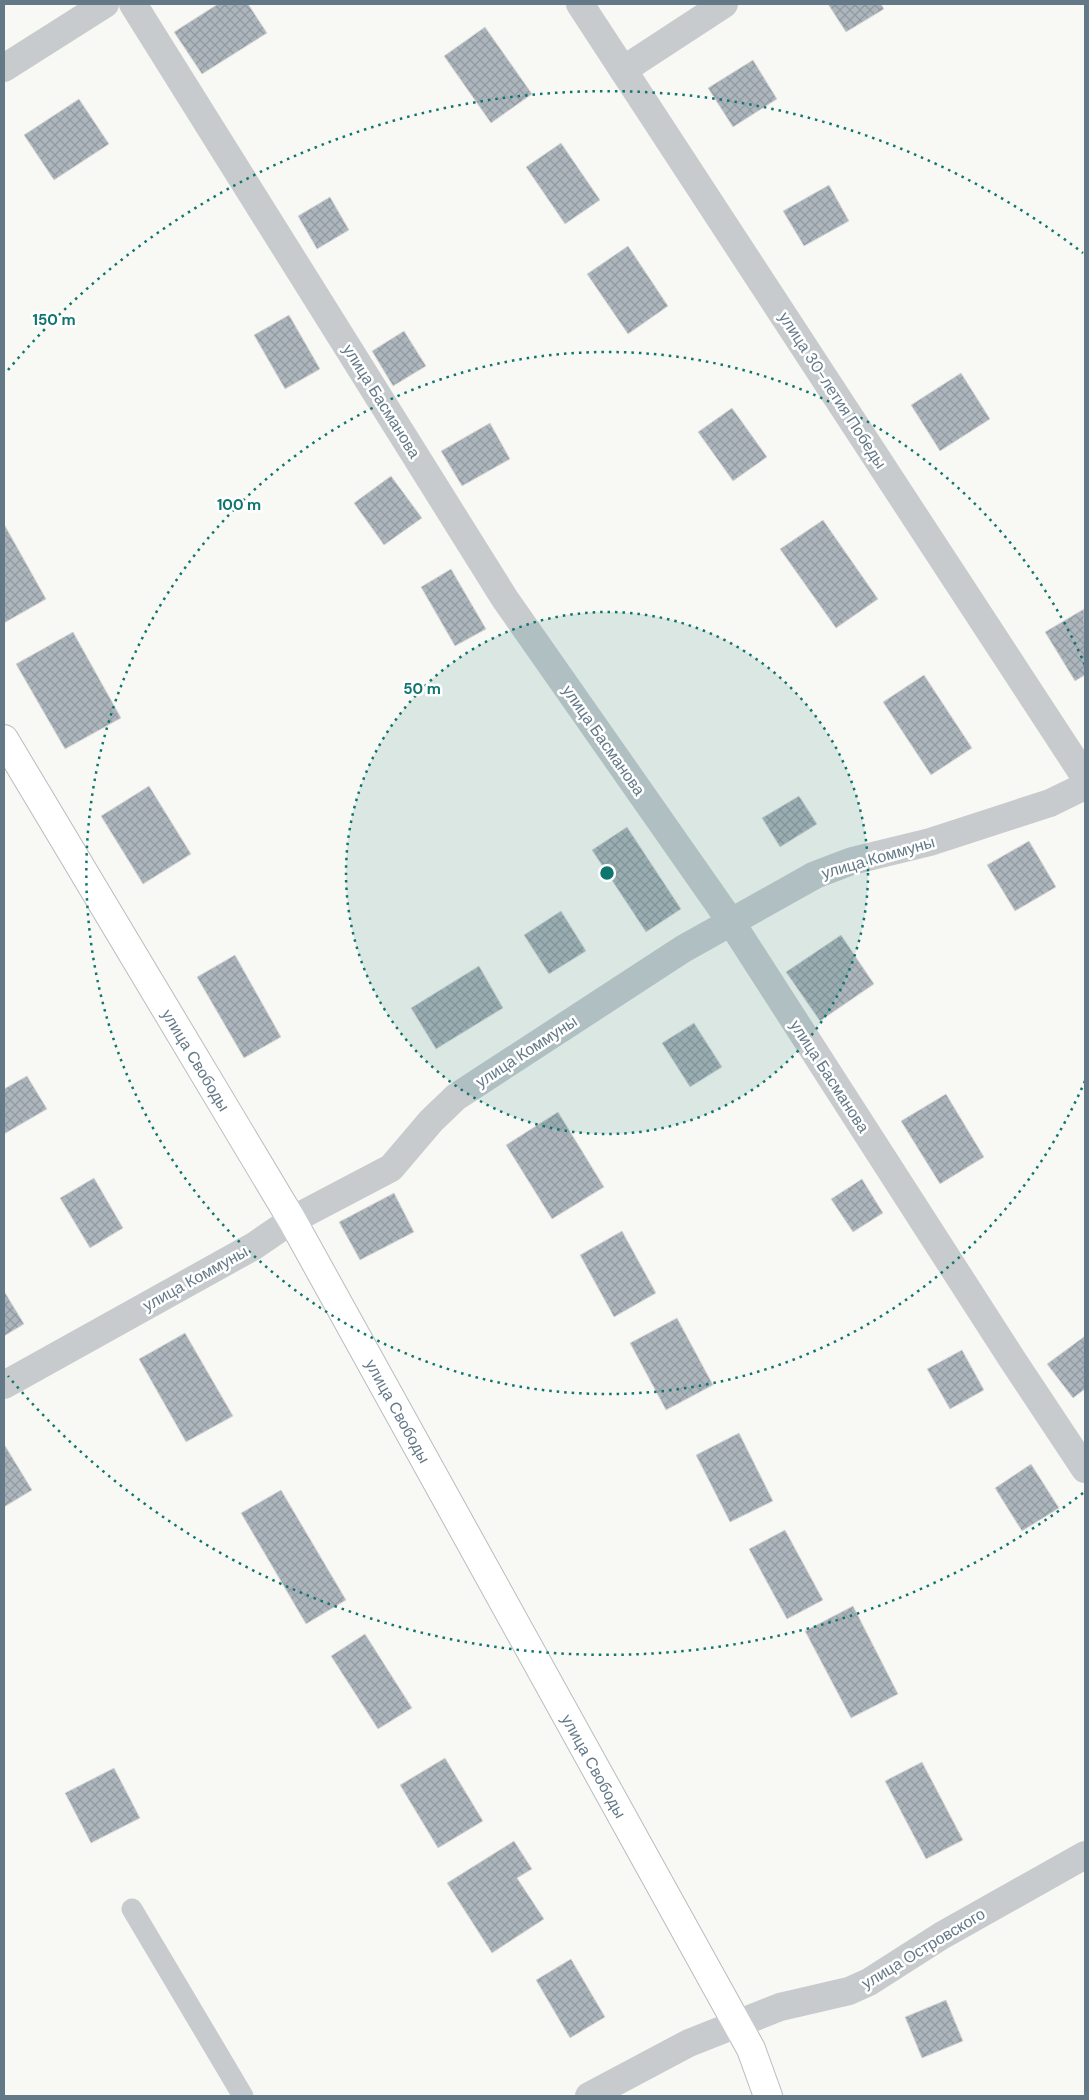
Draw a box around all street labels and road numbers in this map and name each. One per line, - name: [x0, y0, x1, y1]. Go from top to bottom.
- street label: улица 30-летия Победы: [774, 308, 891, 473]
- street label: улица Басманова: [338, 340, 425, 462]
- street label: улица Басманова: [558, 681, 650, 800]
- street label: улица Коммуны: [819, 831, 937, 884]
- street label: улица Свободы: [157, 1005, 234, 1115]
- street label: улица Коммуны: [471, 1011, 581, 1092]
- street label: улица Басманова: [785, 1016, 874, 1137]
- street label: улица Коммуны: [139, 1241, 251, 1316]
- street label: улица Свободы: [360, 1356, 435, 1467]
- street label: улица Свободы: [556, 1711, 631, 1822]
- street label: улица Островского: [858, 1903, 989, 1994]

